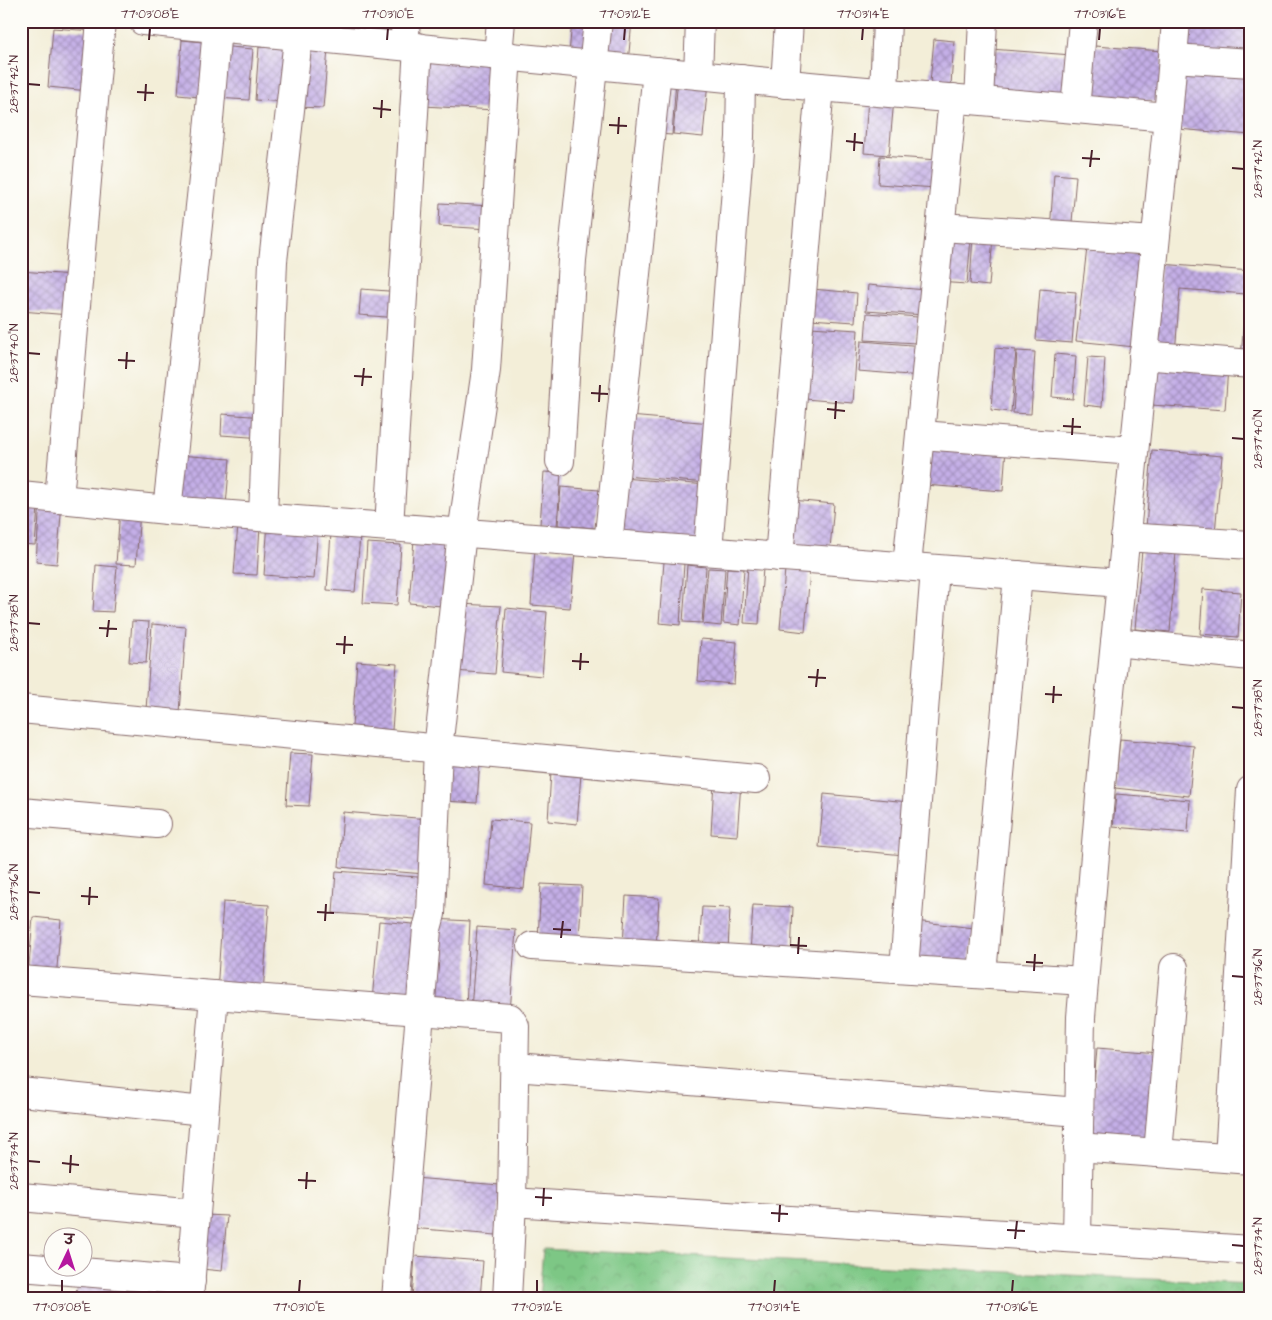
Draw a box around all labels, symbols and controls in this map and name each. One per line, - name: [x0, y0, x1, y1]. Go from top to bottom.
- text: 77°03'08"E: [121, 6, 179, 23]
- text: 77°03'10"E: [362, 6, 414, 23]
- text: 77°03'12"E: [599, 6, 651, 23]
- text: 77°03'14"E: [837, 6, 889, 23]
- text: 77°03'16"E: [1074, 6, 1126, 23]
- text: 28°37'42"N: [6, 54, 23, 113]
- text: 28°37'42"N: [1250, 139, 1267, 198]
- text: 28°37'40"N: [6, 323, 23, 382]
- text: 28°37'40"N: [1250, 409, 1267, 468]
- text: 28°37'38"N: [6, 594, 23, 651]
- text: 28°37'38"N: [1250, 679, 1267, 736]
- text: 28°37'36"N: [6, 863, 23, 920]
- text: 28°37'36"N: [1250, 948, 1267, 1005]
- text: 28°37'34"N: [6, 1132, 23, 1190]
- text: 28°37'34"N: [1250, 1217, 1267, 1275]
- north arrow: [42, 1228, 92, 1278]
- text: उ: [61, 1230, 76, 1250]
- text: 77°03'08"E: [33, 1299, 91, 1316]
- text: 77°03'10"E: [273, 1299, 325, 1316]
- text: 77°03'12"E: [511, 1299, 563, 1316]
- text: 77°03'14"E: [748, 1299, 800, 1316]
- text: 77°03'16"E: [986, 1299, 1038, 1316]

